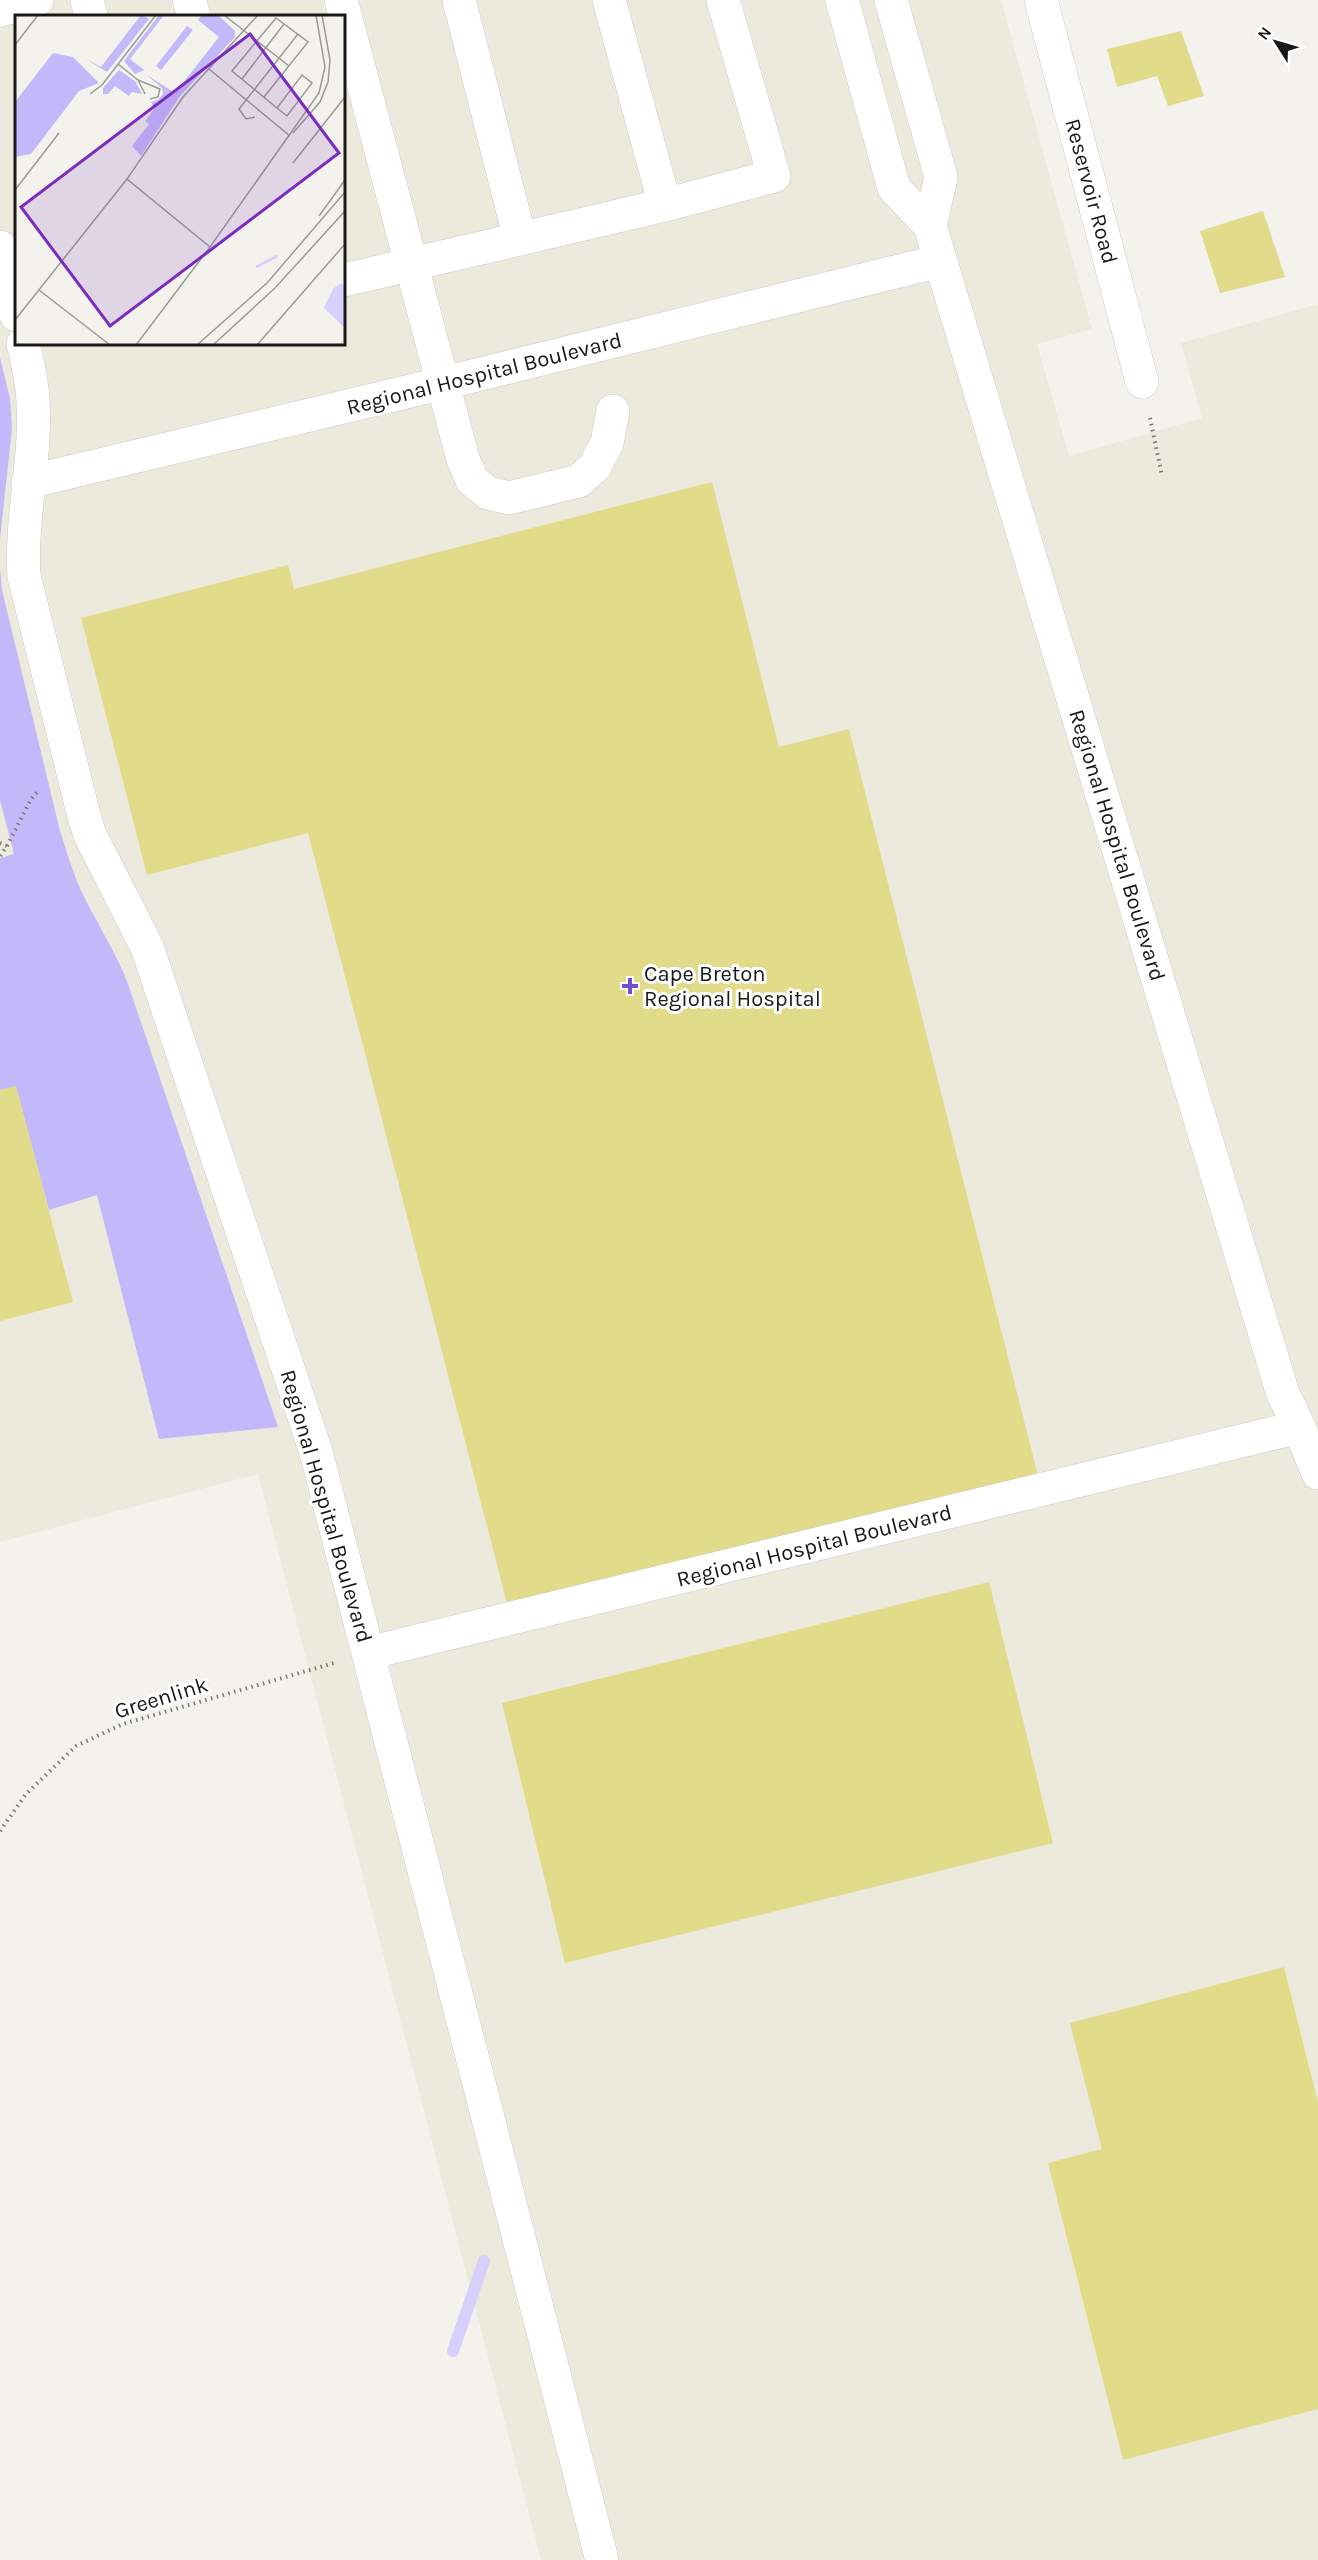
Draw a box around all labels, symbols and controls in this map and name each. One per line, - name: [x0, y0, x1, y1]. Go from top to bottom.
- north arrow: [1246, 12, 1306, 72]
- inset map: [15, 15, 345, 345]
- text: N: [1253, 23, 1275, 44]
- street label: Reservoir Road: [1059, 116, 1123, 267]
- street label: Regional Hospital Boulevard: [344, 327, 625, 421]
- street label: Regional Hospital Boulevard: [1063, 706, 1171, 984]
- place label: Cape Breton Regional Hospital: [644, 961, 821, 1012]
- marker: Cape Breton Regional Hospital: [621, 977, 639, 995]
- street label: Regional Hospital Boulevard: [275, 1367, 377, 1646]
- street label: Regional Hospital Boulevard: [674, 1499, 955, 1593]
- street label: Greenlink: [111, 1671, 211, 1724]

